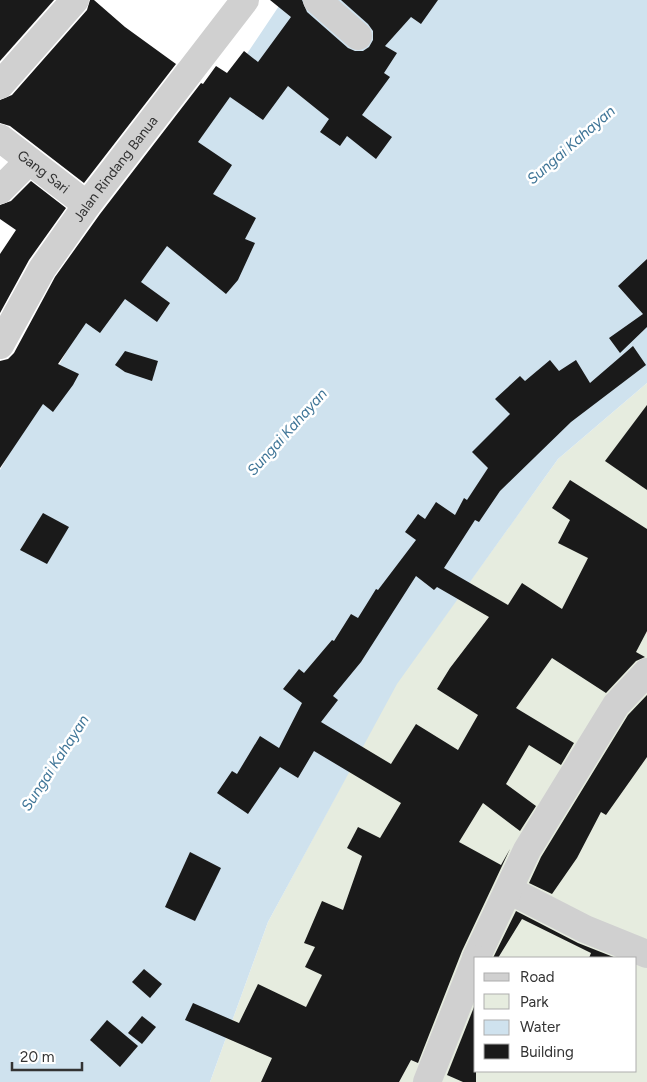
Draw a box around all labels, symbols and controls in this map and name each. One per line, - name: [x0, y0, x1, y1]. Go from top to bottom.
- water label: Sungai Kahayan: [523, 102, 619, 188]
- street label: Jalan Rindang Banua: [69, 112, 161, 225]
- street label: Gang Sari: [14, 146, 73, 197]
- water label: Sungai Kahayan: [243, 385, 331, 479]
- water label: Sungai Kahayan: [17, 712, 93, 814]
- legend: [474, 957, 637, 1072]
- text: Road: [520, 968, 555, 986]
- text: Park: [520, 993, 549, 1011]
- text: Water: [520, 1018, 560, 1036]
- scale bar: [12, 1040, 82, 1072]
- text: Building: [520, 1043, 574, 1061]
- text: 20 m: [20, 1048, 54, 1066]

